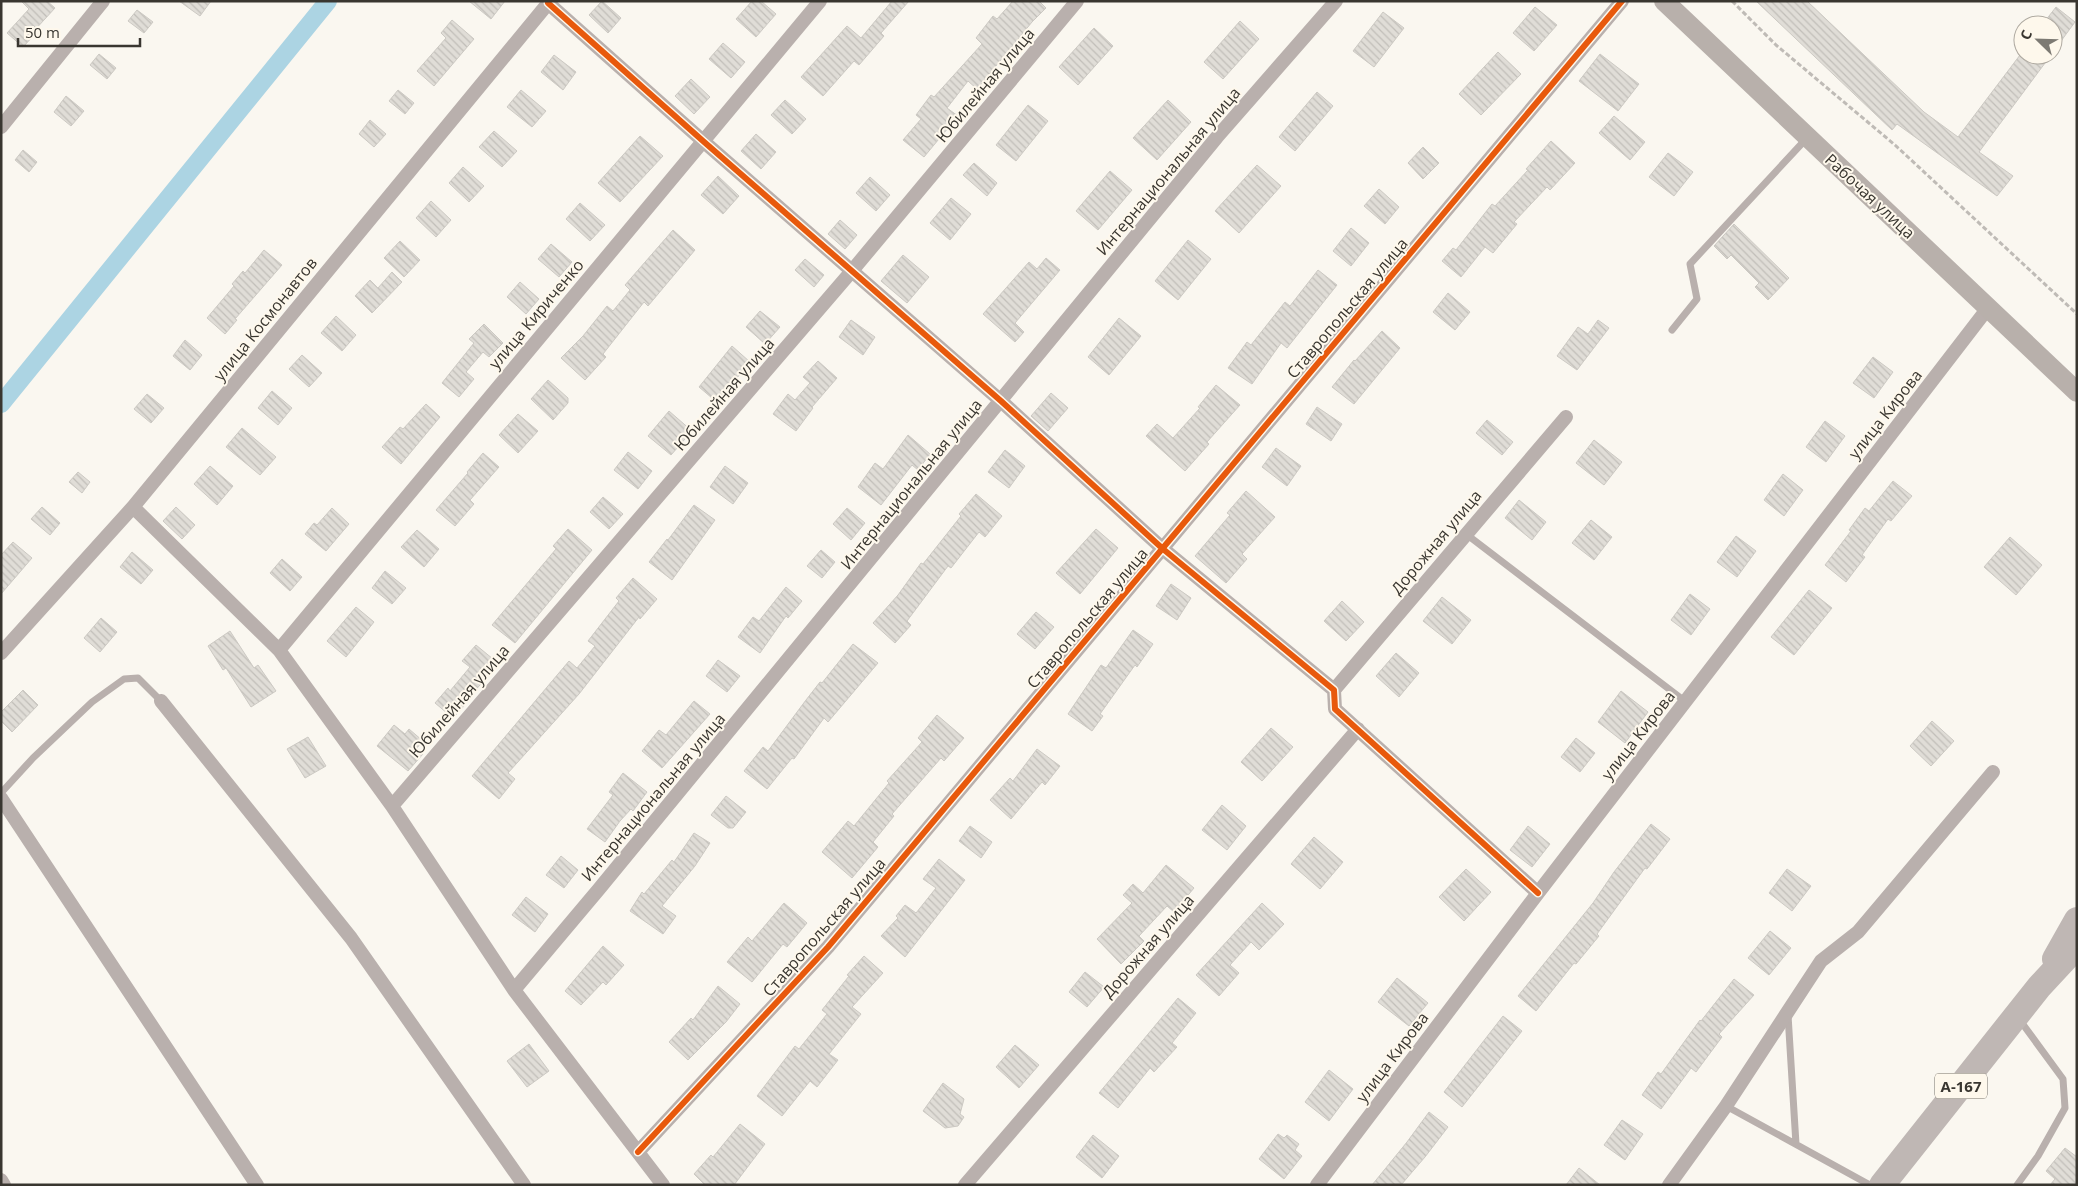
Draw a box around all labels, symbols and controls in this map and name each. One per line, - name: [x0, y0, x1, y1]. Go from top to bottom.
- scale bar: [18, 15, 140, 47]
- north arrow: [2013, 15, 2063, 65]
- text: 50 m: [25, 22, 60, 42]
- street label: Юбилейная улица: [931, 23, 1039, 147]
- text: С: [2015, 27, 2036, 43]
- street label: Интернациональная улица: [1091, 82, 1245, 260]
- street label: Рабочая улица: [1820, 149, 1920, 243]
- street label: Ставропольская улица: [1282, 233, 1412, 383]
- street label: улица Космонавтов: [208, 252, 322, 386]
- street label: улица Кириченко: [484, 254, 588, 374]
- street label: Юбилейная улица: [669, 333, 779, 455]
- street label: улица Кирова: [1843, 365, 1927, 463]
- street label: Интернациональная улица: [835, 394, 987, 574]
- street label: Дорожная улица: [1386, 485, 1486, 599]
- street label: Ставропольская улица: [1022, 543, 1152, 693]
- street label: Юбилейная улица: [404, 640, 514, 762]
- street label: улица Кирова: [1596, 686, 1680, 784]
- street label: Интернациональная улица: [576, 708, 730, 886]
- street label: Ставропольская улица: [758, 853, 890, 1001]
- street label: Дорожная улица: [1097, 890, 1199, 1002]
- street label: улица Кирова: [1351, 1007, 1433, 1107]
- road number: А-167: [1935, 1074, 1987, 1098]

